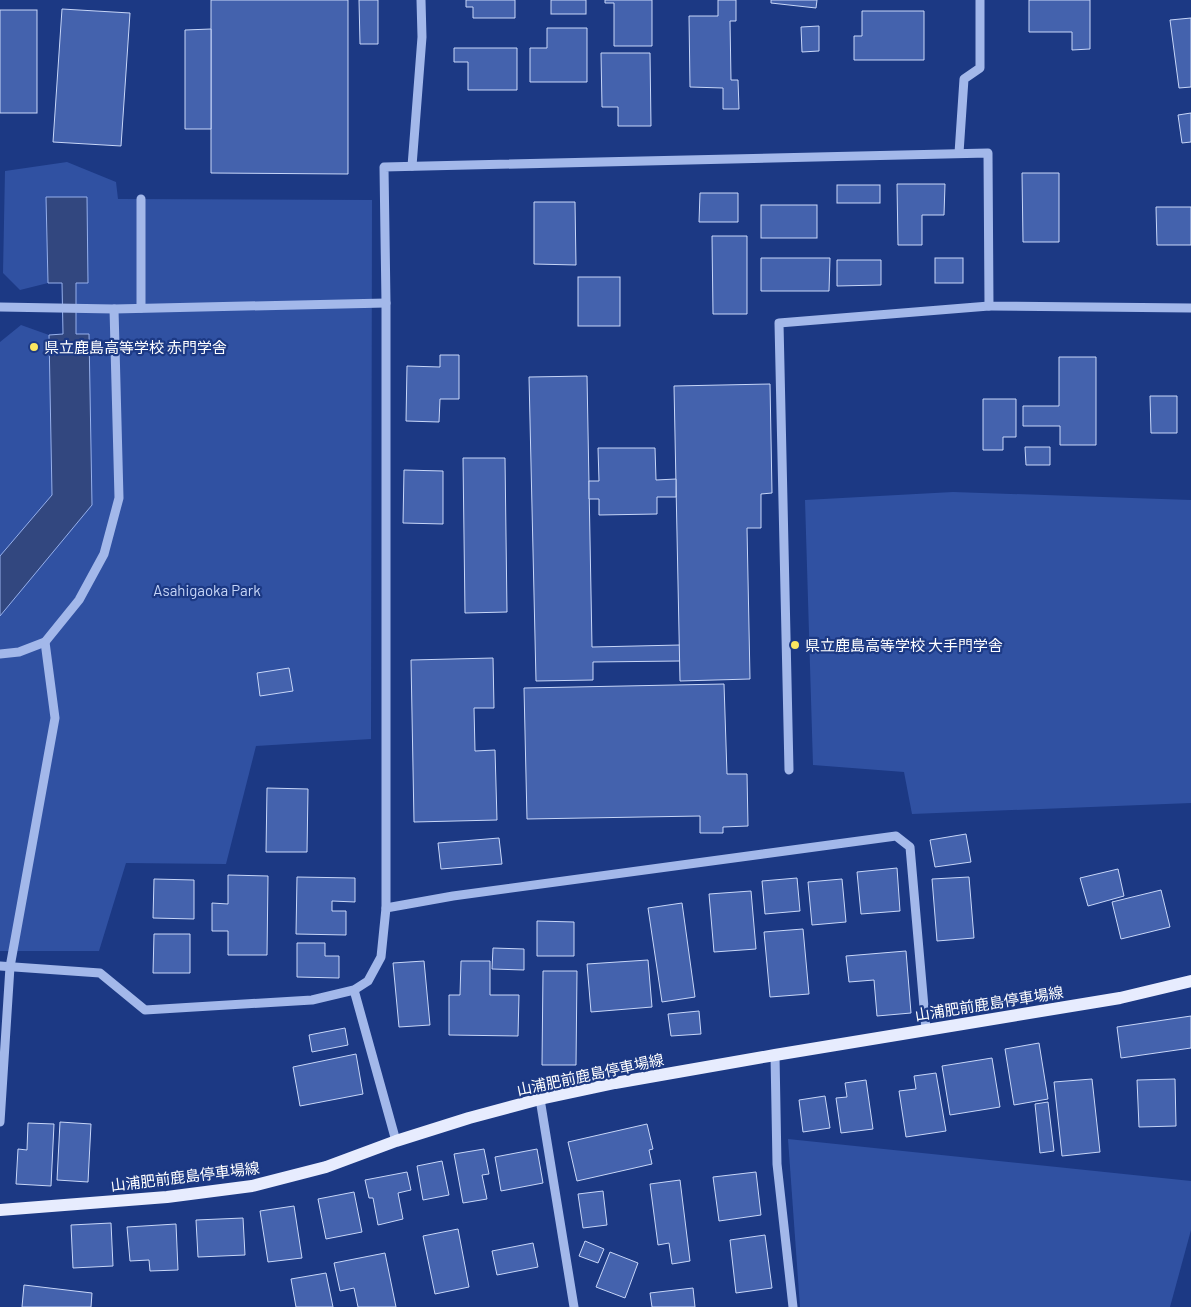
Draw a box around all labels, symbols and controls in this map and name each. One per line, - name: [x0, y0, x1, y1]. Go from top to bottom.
- place label: 県立鹿島高等学校 赤門学舎: [44, 338, 227, 356]
- marker: 県立鹿島高等学校 赤門学舎: [28, 341, 40, 353]
- park label: Asahigaoka Park: [153, 581, 261, 599]
- place label: 県立鹿島高等学校 大手門学舎: [805, 636, 1003, 654]
- marker: 県立鹿島高等学校 大手門学舎: [789, 639, 801, 651]
- street label: 山浦肥前鹿島停車場線: [914, 982, 1064, 1024]
- street label: 山浦肥前鹿島停車場線: [515, 1050, 665, 1098]
- street label: 山浦肥前鹿島停車場線: [109, 1158, 261, 1194]

